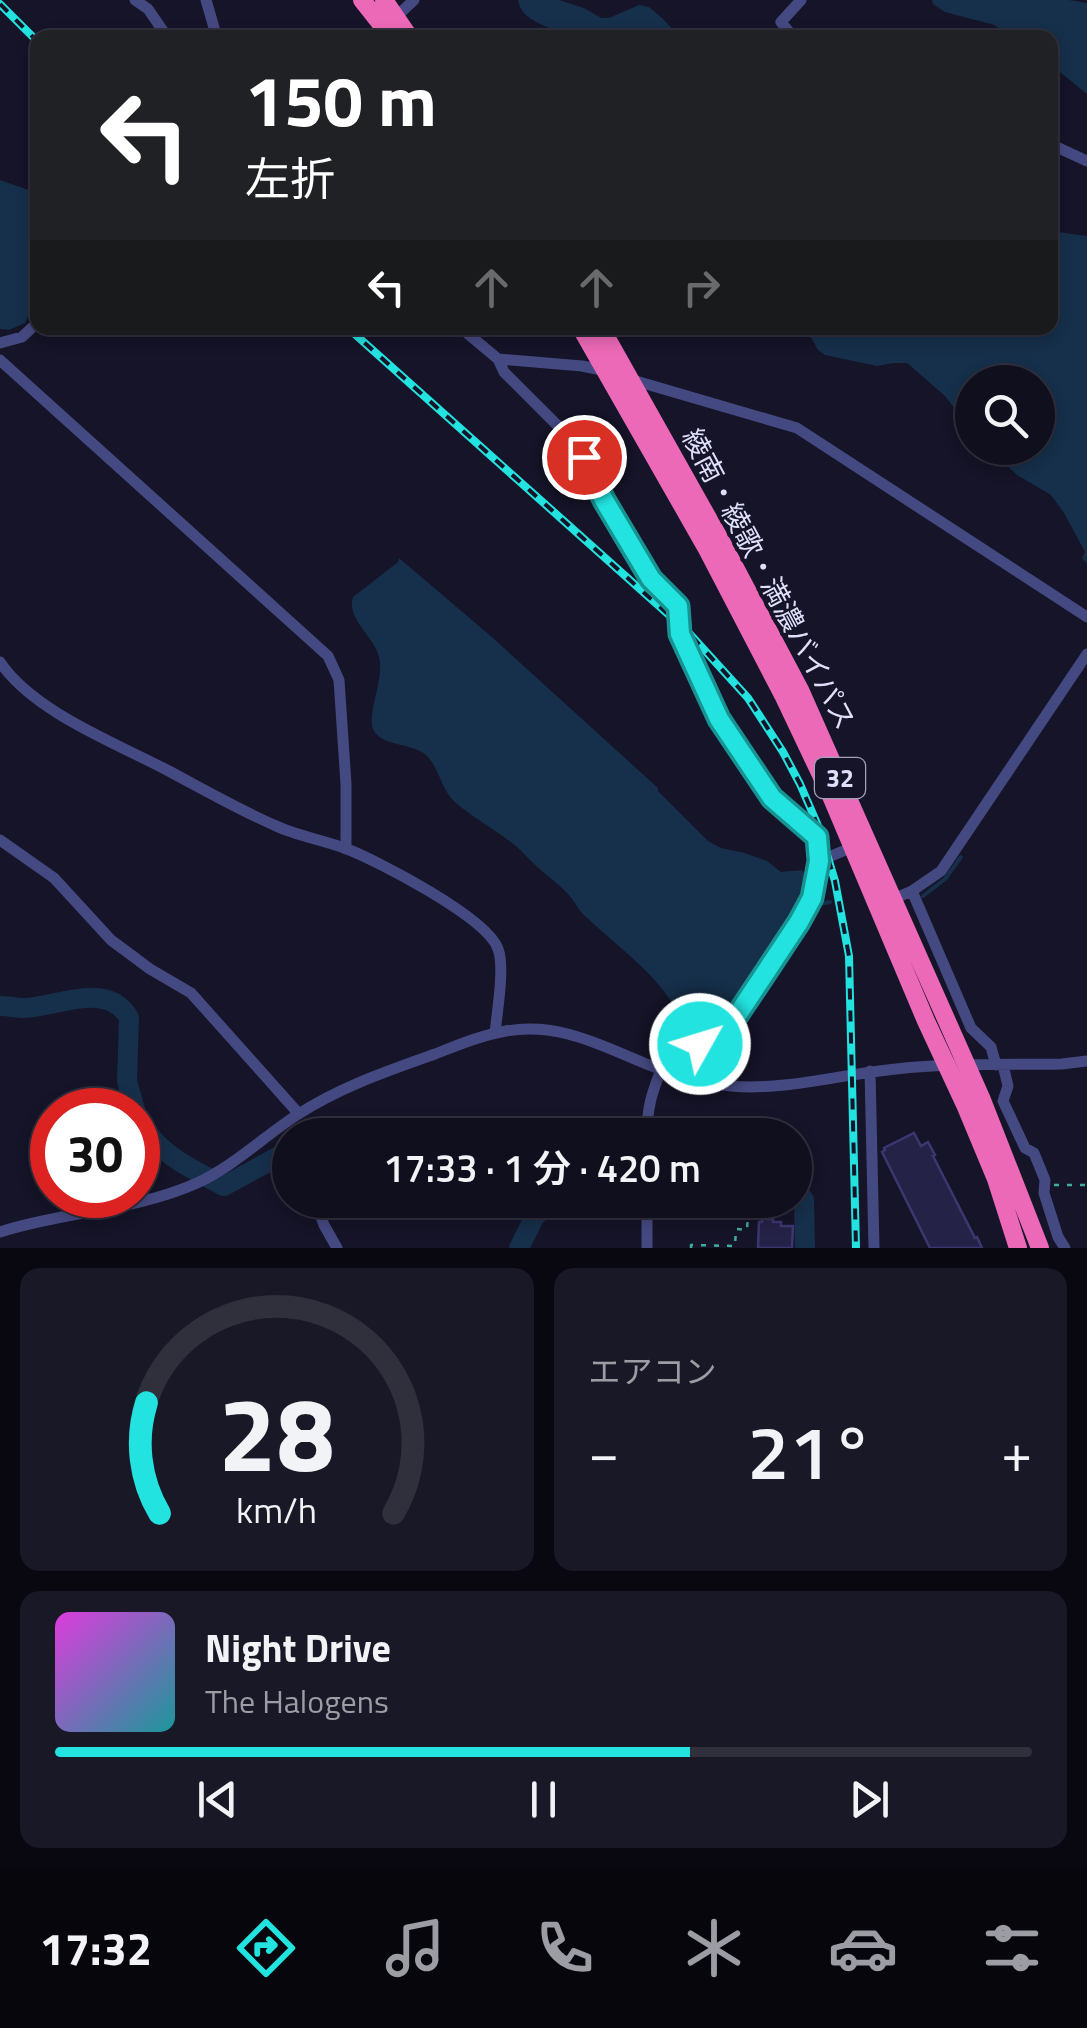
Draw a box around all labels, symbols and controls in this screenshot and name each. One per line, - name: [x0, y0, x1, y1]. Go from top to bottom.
- text: 150 m: [245, 47, 437, 153]
- icon: left: [80, 70, 210, 200]
- text: 左折: [245, 144, 335, 212]
- icon: left: [359, 260, 414, 315]
- icon: ahead: [464, 260, 519, 315]
- icon: ahead: [569, 260, 624, 315]
- icon: right: [674, 260, 729, 315]
- map controls: [955, 365, 1055, 465]
- button: search: [955, 365, 1055, 465]
- pin: [542, 415, 627, 500]
- street label: 綾南・綾歌・満濃バイパス: [672, 421, 867, 737]
- icon: arrive: [557, 430, 612, 485]
- road number: 32: [815, 758, 865, 798]
- position arrow: [648, 992, 752, 1096]
- speed limit sign: 30: [30, 1088, 160, 1218]
- text: 17:33 · 1 分 · 420 m: [383, 1139, 701, 1197]
- text: エアコン: [589, 1347, 717, 1395]
- text: 28: [219, 1353, 335, 1511]
- text: 21°: [747, 1394, 873, 1508]
- text: −: [589, 1410, 619, 1493]
- text: +: [1001, 1410, 1032, 1493]
- text: km/h: [236, 1482, 317, 1537]
- text: Night Drive: [205, 1619, 391, 1677]
- text: The Halogens: [205, 1677, 389, 1725]
- icon: previous: [190, 1772, 245, 1827]
- icon: pause: [516, 1772, 571, 1827]
- icon: next: [842, 1772, 897, 1827]
- icon: directions: [231, 1913, 301, 1983]
- icon: music: [380, 1913, 450, 1983]
- icon: phone: [530, 1913, 600, 1983]
- icon: climate: [679, 1913, 749, 1983]
- icon: car: [828, 1913, 898, 1983]
- icon: filters: [977, 1913, 1047, 1983]
- text: 17:32: [40, 1914, 152, 1982]

